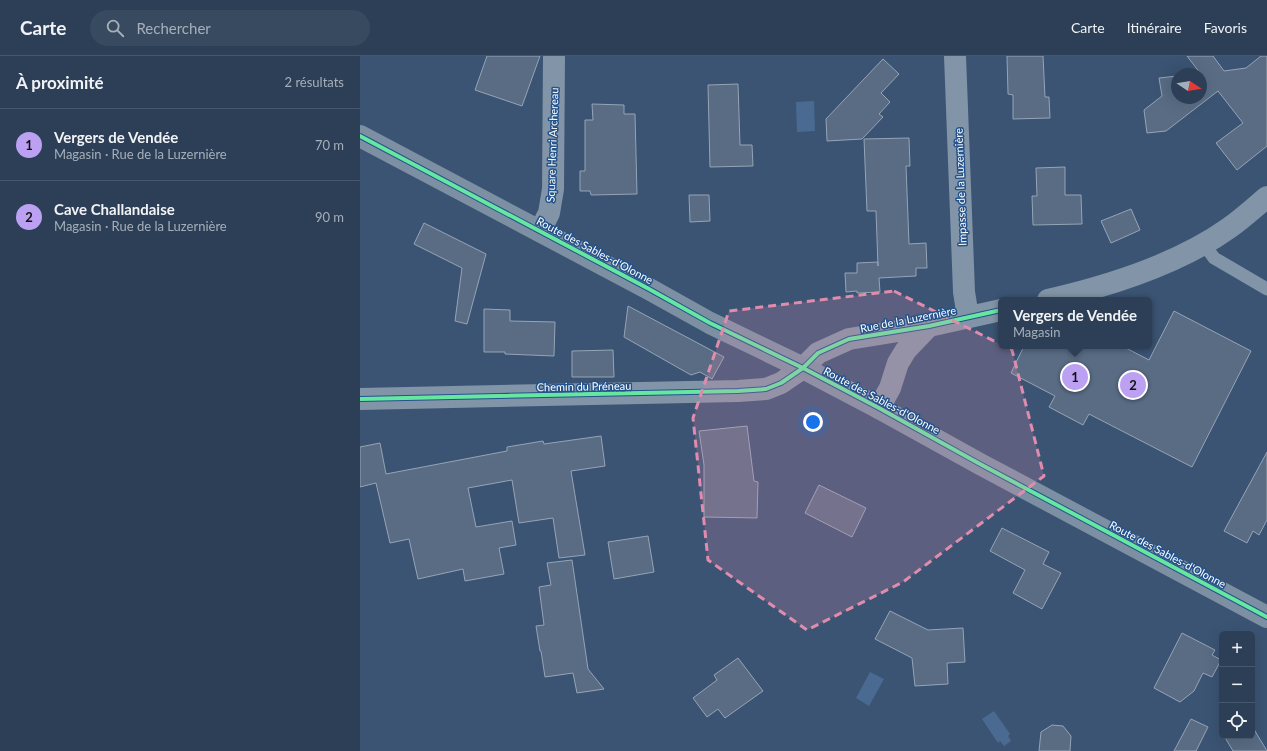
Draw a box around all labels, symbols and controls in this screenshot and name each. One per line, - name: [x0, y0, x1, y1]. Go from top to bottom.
- search box: [90, 10, 370, 46]
- text: Carte: [20, 16, 66, 39]
- icon: search: [104, 17, 126, 39]
- text: Rechercher: [136, 19, 211, 37]
- text: Carte: [1071, 19, 1105, 36]
- text: Itinéraire: [1127, 19, 1182, 36]
- text: Favoris: [1204, 19, 1247, 36]
- north arrow: [1171, 68, 1207, 104]
- text: À proximité: [16, 72, 104, 93]
- text: 2 résultats: [285, 74, 344, 90]
- street label: Square Henri Archereau: [543, 87, 561, 203]
- text: Vergers de Vendée: [54, 128, 178, 146]
- street label: Impasse de la Luzernière: [951, 128, 969, 246]
- text: 1: [25, 137, 33, 153]
- text: 70 m: [315, 137, 344, 153]
- text: Magasin · Rue de la Luzernière: [54, 146, 227, 162]
- text: Cave Challandaise: [54, 200, 175, 218]
- text: 2: [25, 209, 33, 225]
- text: 90 m: [315, 209, 344, 225]
- street label: Route des Sables-d'Olonne: [535, 214, 656, 286]
- text: Magasin · Rue de la Luzernière: [54, 218, 227, 234]
- popup: [998, 297, 1152, 349]
- street label: Rue de la Luzernière: [859, 303, 957, 335]
- text: Vergers de Vendée: [1013, 306, 1137, 324]
- text: Magasin: [1013, 324, 1060, 340]
- pin: 1: [1062, 362, 1088, 392]
- street label: Route des Sables-d'Olonne: [822, 364, 943, 436]
- pin: 2: [1120, 370, 1146, 400]
- street label: Chemin du Préneau: [537, 379, 631, 393]
- your location: [803, 412, 823, 432]
- street label: Route des Sables-d'Olonne: [1108, 518, 1229, 590]
- map controls: [1219, 631, 1255, 739]
- button: +: [1219, 631, 1255, 667]
- button: −: [1219, 667, 1255, 703]
- button: locate: [1219, 703, 1255, 739]

